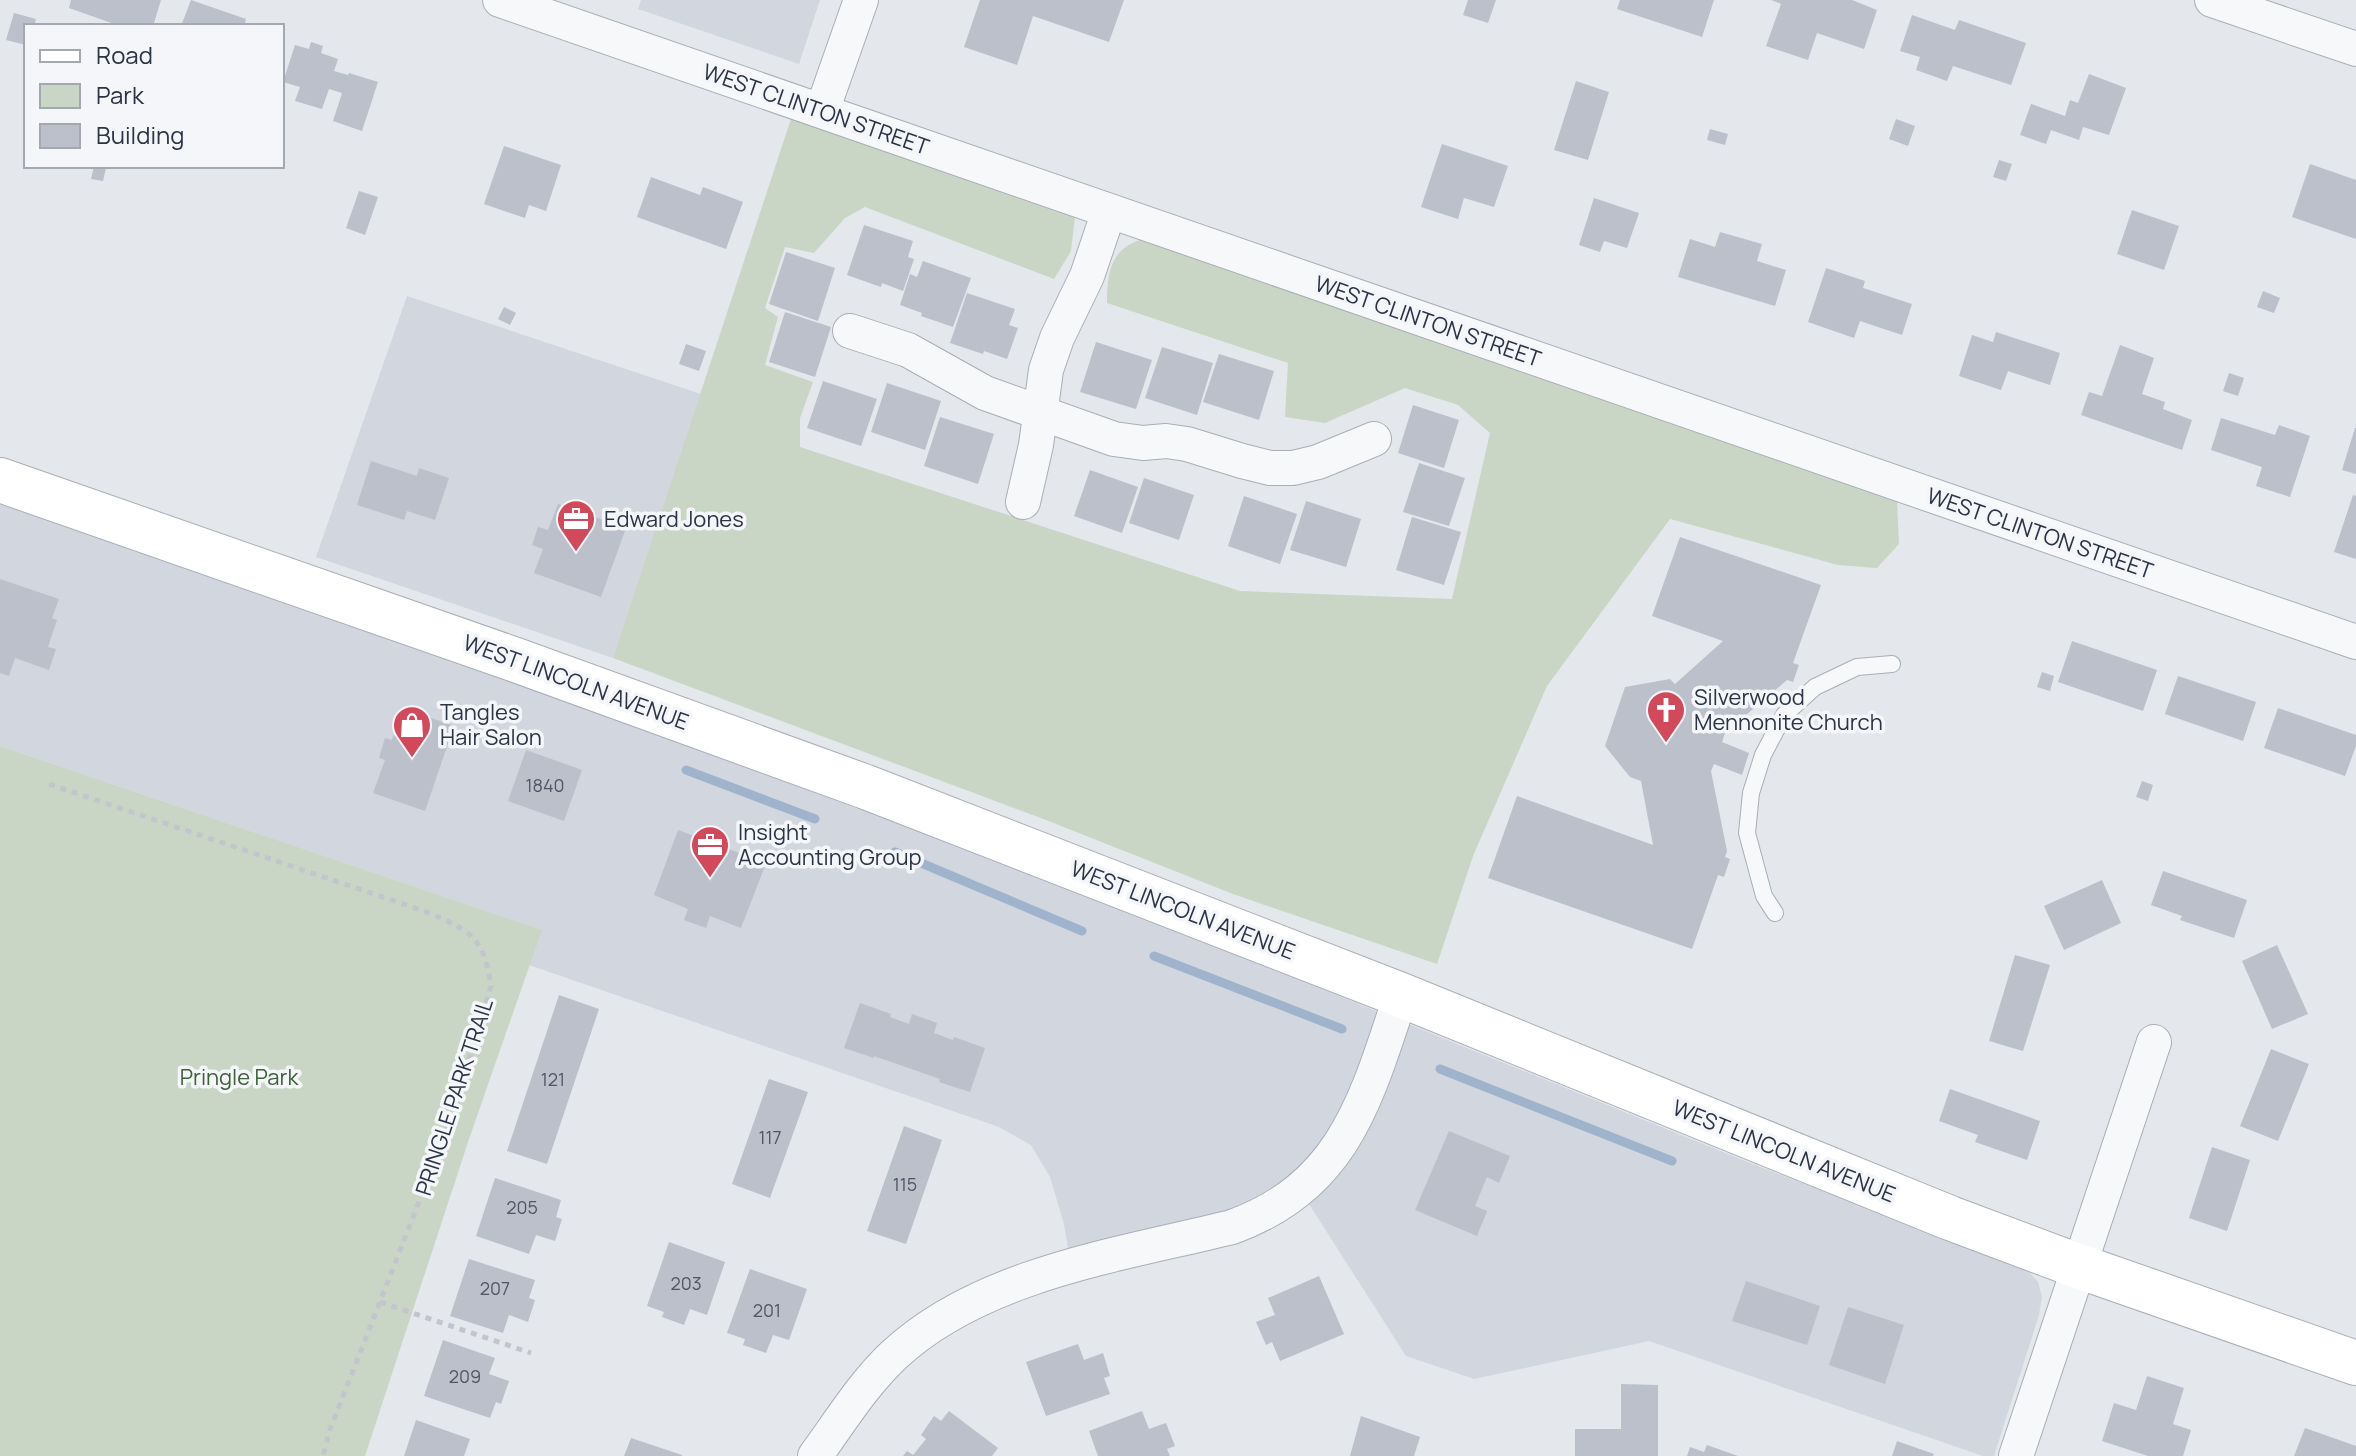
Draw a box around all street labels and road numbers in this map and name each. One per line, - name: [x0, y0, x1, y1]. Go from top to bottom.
- street label: WEST CLINTON STREET: [699, 56, 933, 162]
- street label: WEST CLINTON STREET: [1311, 268, 1545, 374]
- street label: WEST CLINTON STREET: [1923, 480, 2157, 586]
- street label: WEST LINCOLN AVENUE: [459, 627, 693, 737]
- street label: WEST LINCOLN AVENUE: [1067, 853, 1299, 967]
- street label: PRINGLE PARK TRAIL: [408, 995, 500, 1199]
- street label: WEST LINCOLN AVENUE: [1668, 1093, 1900, 1209]

